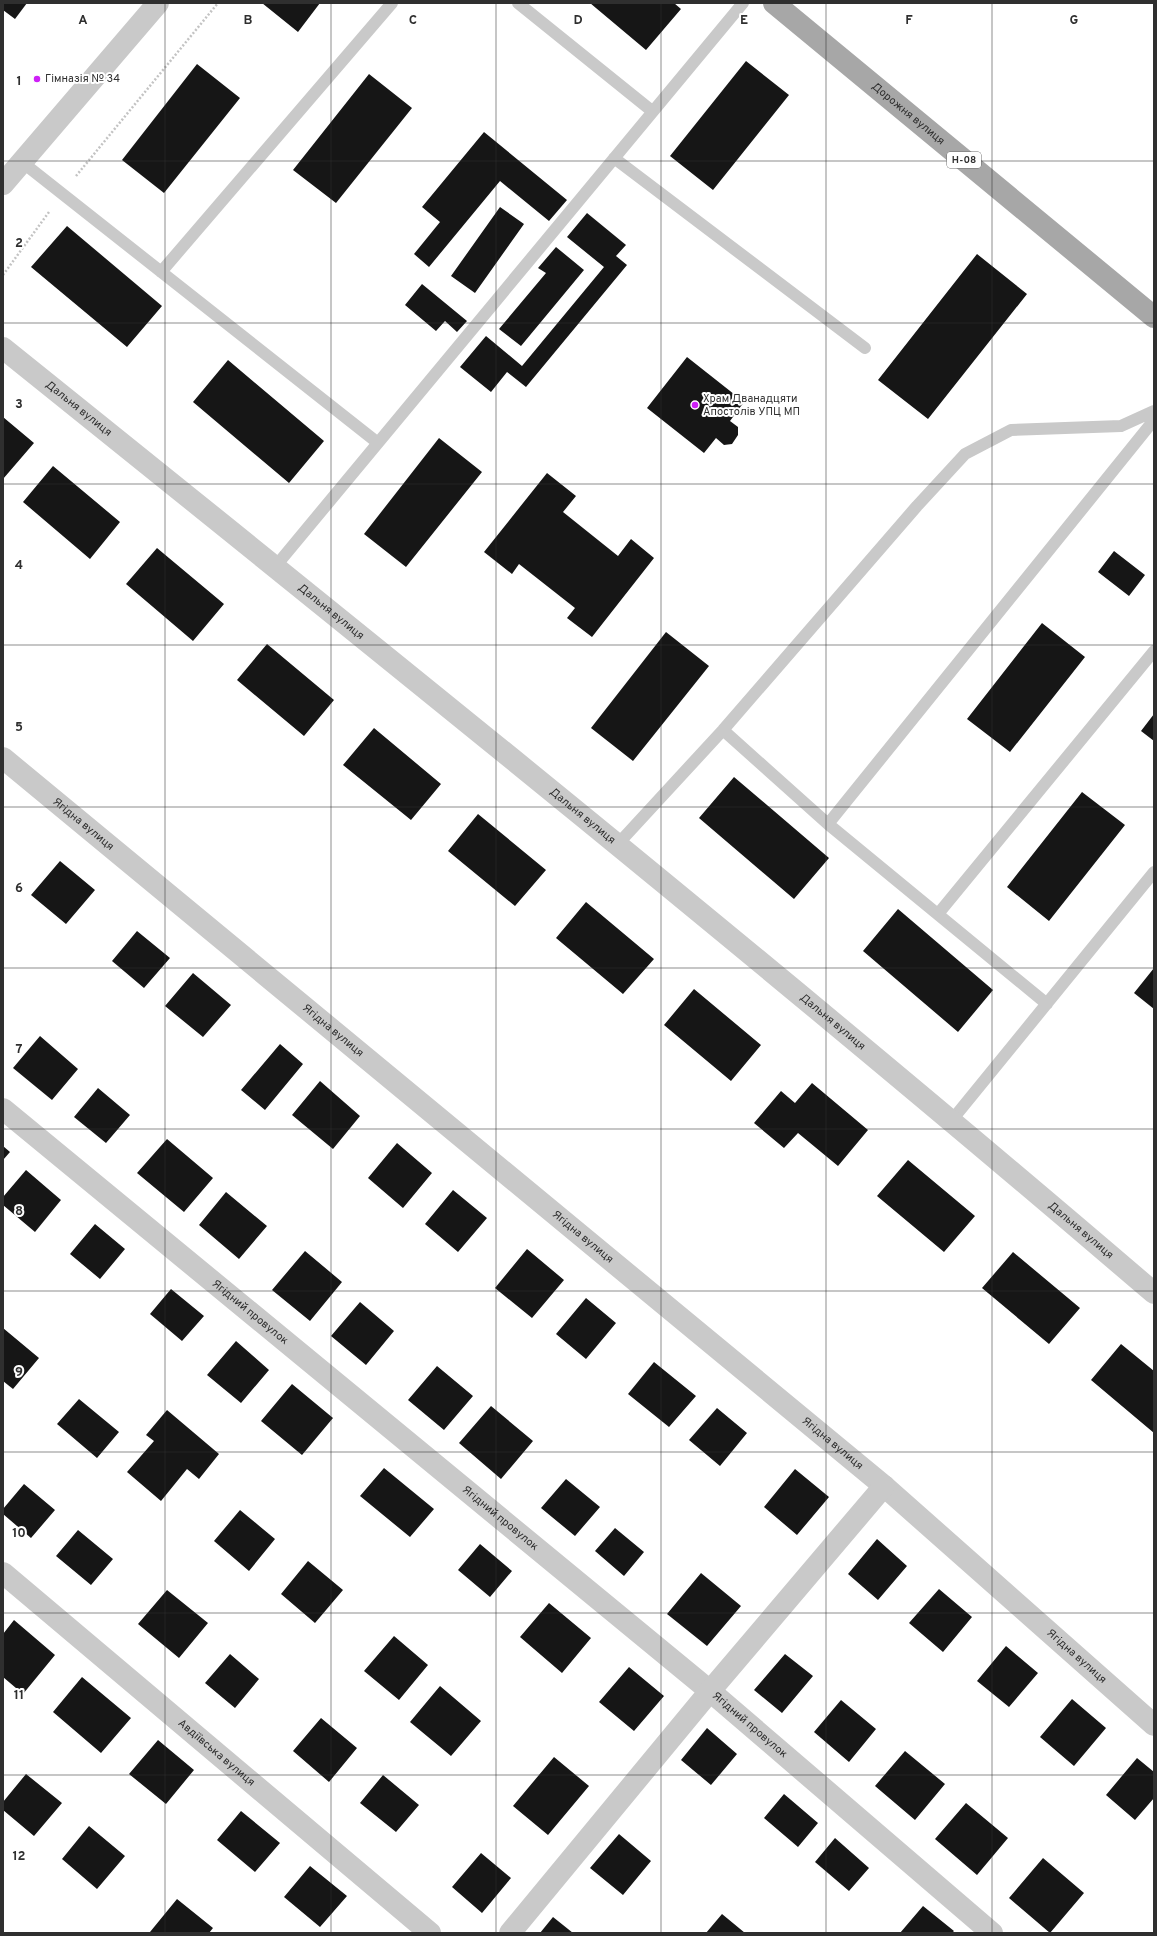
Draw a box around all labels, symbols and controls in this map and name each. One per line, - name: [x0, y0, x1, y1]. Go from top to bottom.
- text: A: [78, 13, 88, 29]
- text: B: [244, 13, 253, 29]
- text: C: [409, 13, 417, 29]
- text: D: [573, 13, 583, 29]
- text: E: [740, 13, 748, 29]
- text: F: [905, 13, 913, 29]
- text: G: [1070, 13, 1079, 29]
- place label: Гімназія № 34: [45, 72, 120, 86]
- text: 1: [16, 74, 22, 90]
- marker: Гімназія № 34: [32, 74, 42, 84]
- street label: Дорожня вулиця: [869, 80, 948, 148]
- road number: Н-08: [947, 152, 981, 168]
- text: 2: [15, 236, 23, 252]
- street label: Дальня вулиця: [43, 378, 115, 440]
- place label: Храм Дванадцяти Апостолів УПЦ МП: [703, 392, 800, 419]
- text: 3: [15, 397, 23, 413]
- marker: Храм Дванадцяти Апостолів УПЦ МП: [690, 400, 700, 410]
- text: 4: [15, 558, 23, 574]
- street label: Дальня вулиця: [295, 581, 367, 643]
- text: 5: [15, 720, 23, 736]
- street label: Дальня вулиця: [547, 785, 618, 847]
- street label: Ягідна вулиця: [50, 795, 117, 854]
- text: 6: [15, 881, 23, 897]
- street label: Дальня вулиця: [797, 991, 868, 1053]
- street label: Ягідна вулиця: [299, 1001, 367, 1060]
- text: 7: [16, 1042, 23, 1058]
- street label: Дальня вулиця: [1045, 1199, 1116, 1262]
- text: 8: [15, 1204, 23, 1220]
- street label: Ягідна вулиця: [549, 1208, 616, 1266]
- street label: Ягідний провулок: [209, 1277, 291, 1348]
- text: 9: [15, 1365, 23, 1381]
- street label: Ягідна вулиця: [799, 1414, 866, 1473]
- street label: Ягідний провулок: [459, 1483, 541, 1554]
- text: 10: [12, 1526, 26, 1542]
- street label: Ягідна вулиця: [1044, 1626, 1109, 1687]
- text: 11: [14, 1688, 24, 1704]
- street label: Ягідний провулок: [709, 1689, 790, 1761]
- street label: Авдіївська вулиця: [175, 1716, 258, 1789]
- text: 12: [12, 1849, 26, 1865]

